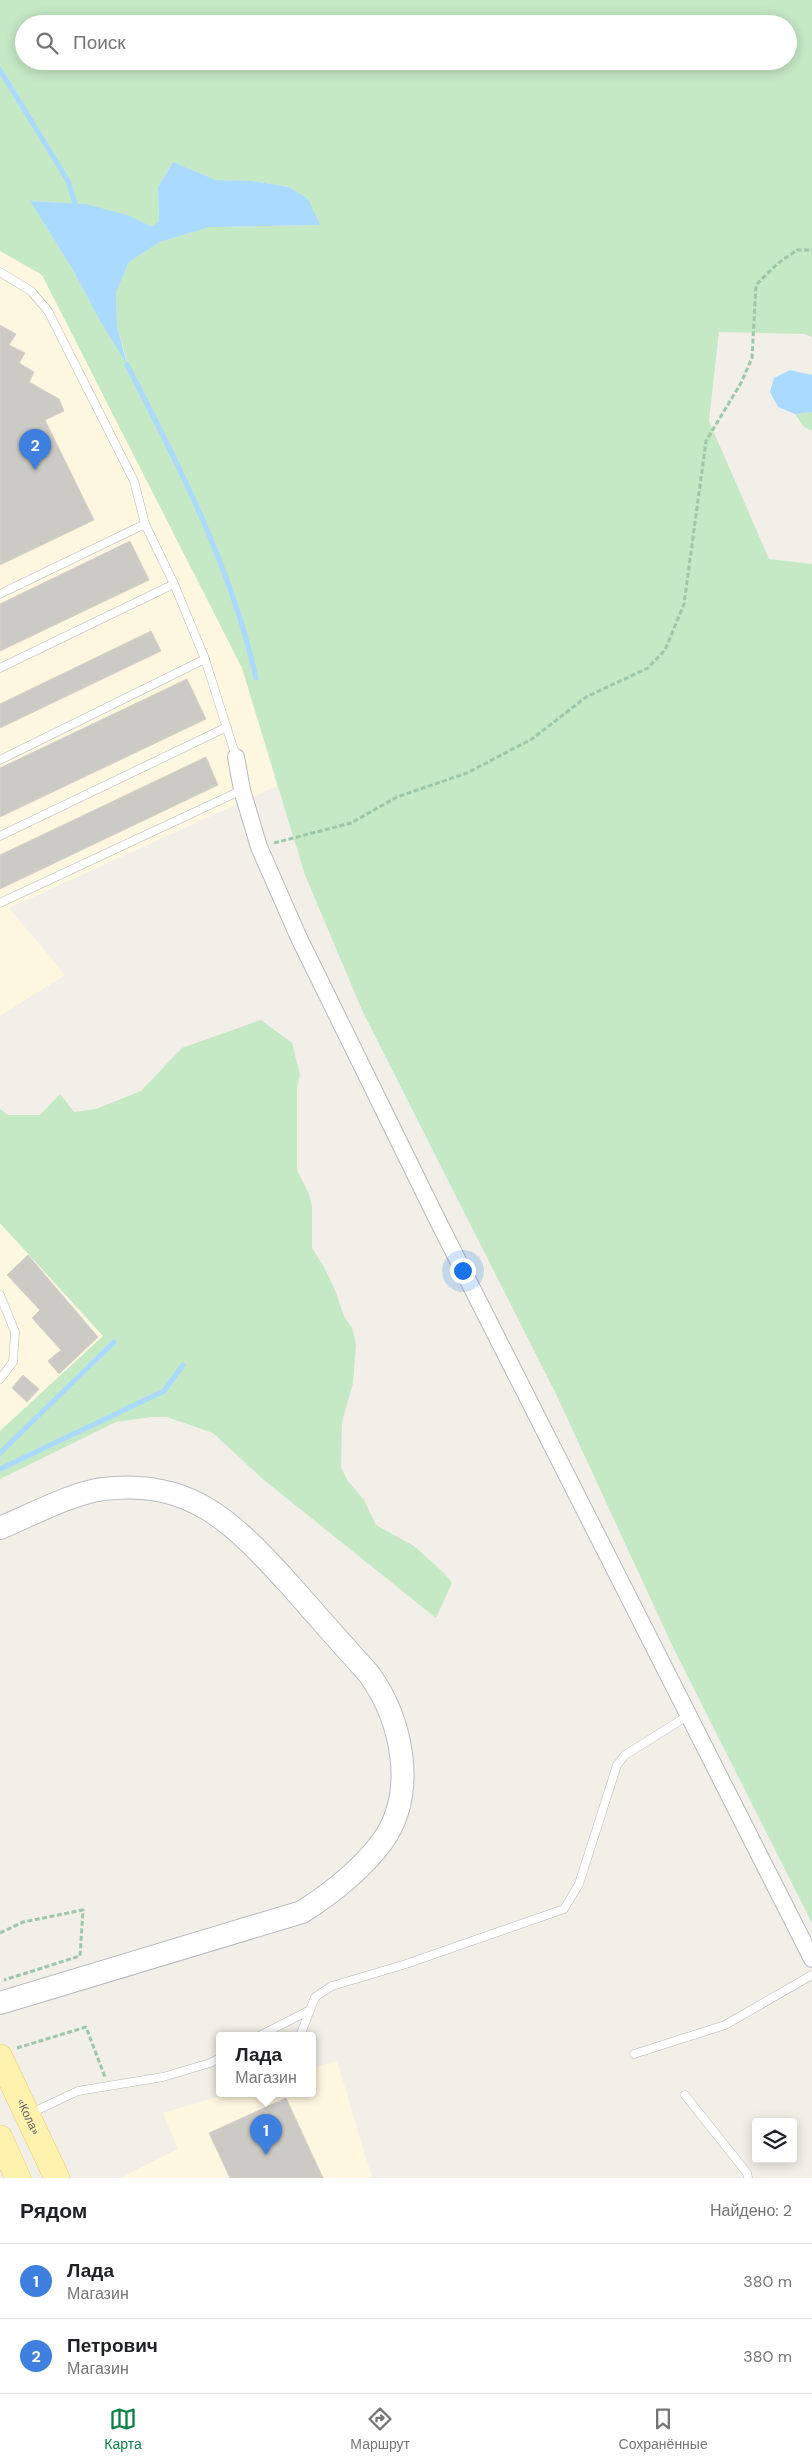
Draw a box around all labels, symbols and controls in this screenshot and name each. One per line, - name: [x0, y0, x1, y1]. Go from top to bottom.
- search box: [15, 15, 797, 70]
- icon: search: [33, 29, 61, 57]
- text: Поиск: [73, 30, 126, 55]
- pin: 2: [19, 429, 51, 470]
- your location: [450, 1258, 476, 1284]
- popup: [216, 2032, 316, 2097]
- text: Лада: [235, 2042, 282, 2067]
- text: Магазин: [235, 2067, 297, 2088]
- street label: «Кола»: [13, 2096, 43, 2137]
- pin: 1: [250, 2114, 282, 2155]
- map controls: [752, 2118, 797, 2163]
- button: layers: [752, 2118, 797, 2163]
- text: Рядом: [20, 2197, 87, 2225]
- text: Найдено: 2: [710, 2200, 792, 2221]
- text: Лада: [67, 2258, 114, 2283]
- text: 1: [33, 2271, 39, 2292]
- text: 380 m: [743, 2271, 792, 2292]
- text: Магазин: [67, 2283, 129, 2304]
- text: Петрович: [67, 2333, 158, 2358]
- text: 2: [31, 2346, 41, 2367]
- text: 380 m: [743, 2346, 792, 2367]
- text: Магазин: [67, 2358, 129, 2379]
- tab: Карта: [104, 2405, 142, 2453]
- tab: Маршрут: [350, 2405, 410, 2453]
- tab: Сохранённые: [619, 2405, 708, 2453]

